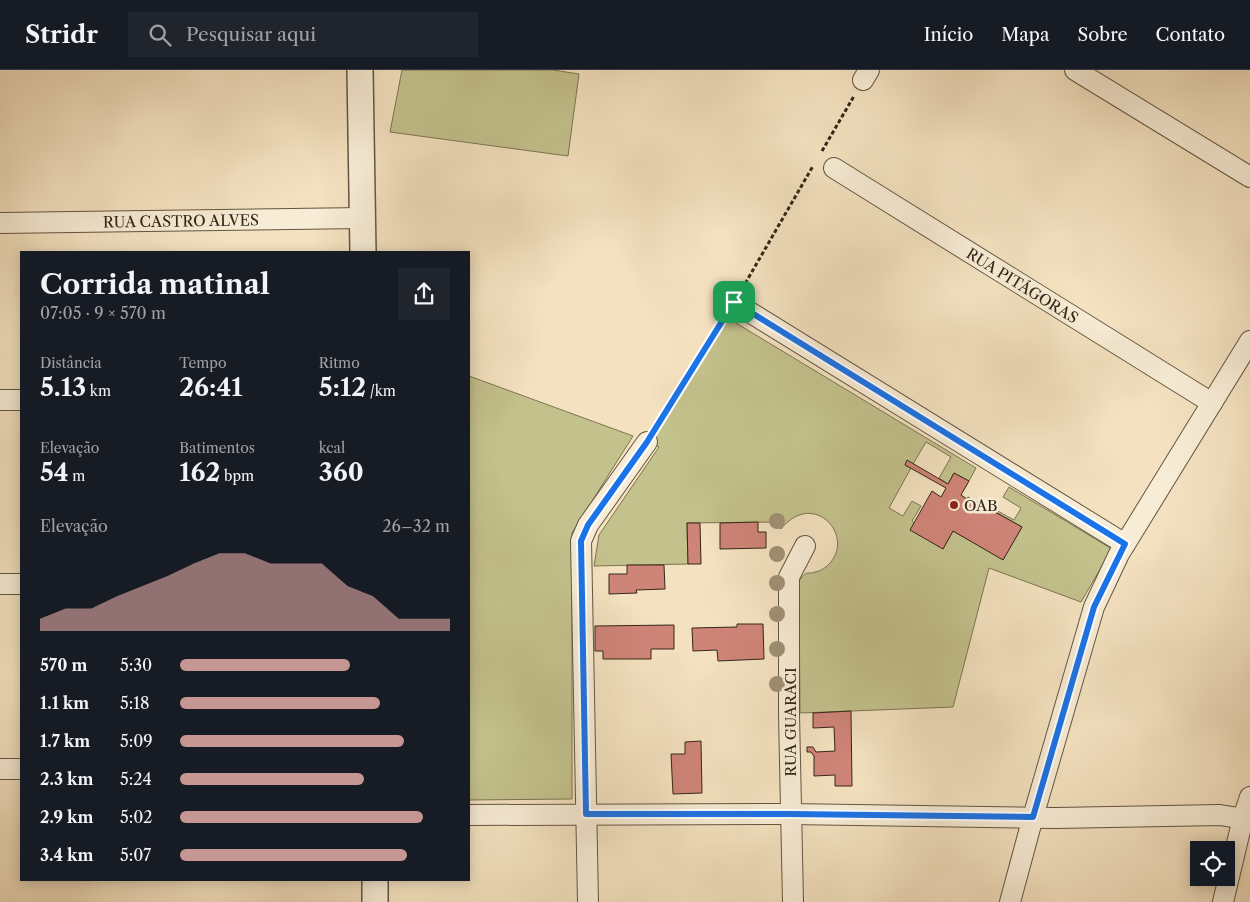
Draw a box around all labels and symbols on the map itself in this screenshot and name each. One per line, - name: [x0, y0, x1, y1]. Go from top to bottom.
- street label: RUA CASTRO ALVES: [103, 210, 259, 231]
- street label: RUA PITÁGORAS: [963, 243, 1082, 327]
- pin: [713, 281, 755, 323]
- place label: OAB: [964, 496, 998, 515]
- marker: OAB: [948, 499, 960, 511]
- street label: RUA GUARACI: [781, 667, 800, 777]

